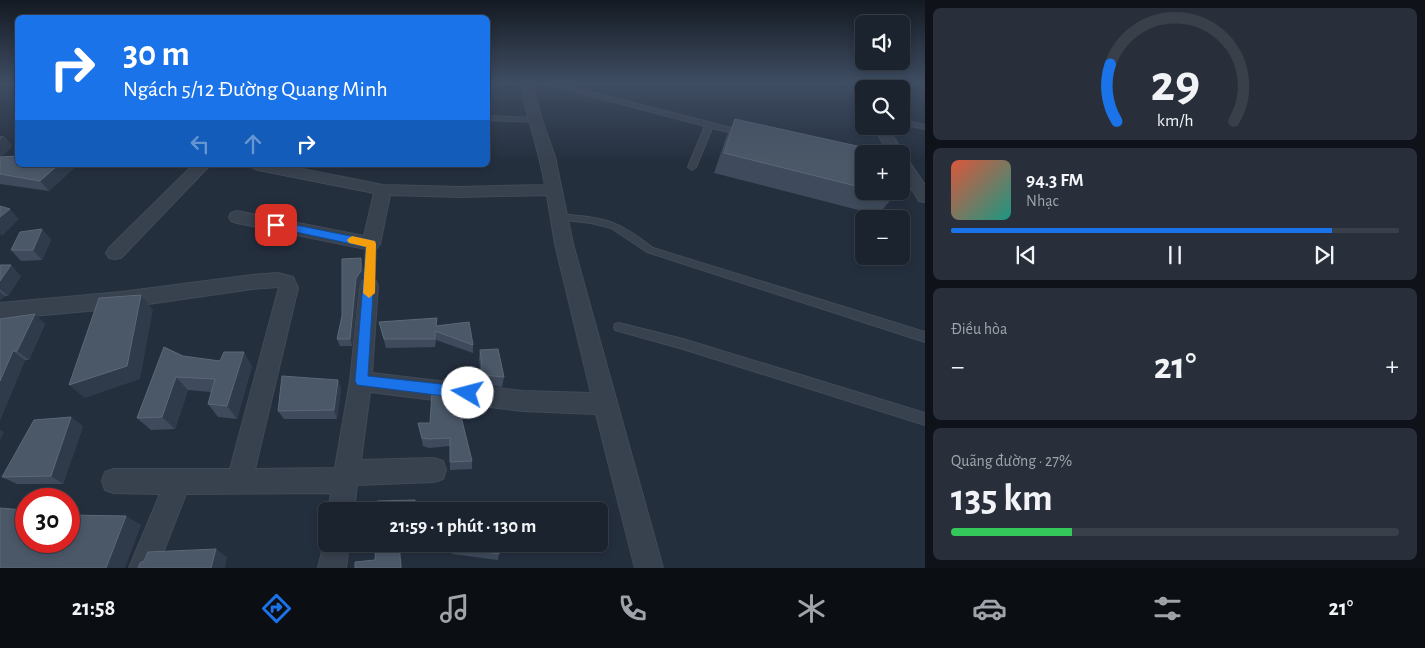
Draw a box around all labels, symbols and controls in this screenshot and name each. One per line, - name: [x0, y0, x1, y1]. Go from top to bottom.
- map controls: [855, 15, 910, 265]
- button: sound: [855, 15, 910, 70]
- icon: right: [40, 35, 105, 100]
- text: 30 m: [123, 37, 190, 72]
- text: 29: [1150, 58, 1200, 110]
- text: Ngách 5/12 Đường Quang Minh: [123, 78, 388, 100]
- button: search: [855, 80, 910, 135]
- text: km/h: [1157, 112, 1193, 130]
- icon: left: [186, 130, 214, 158]
- icon: ahead: [239, 130, 267, 158]
- icon: right: [292, 130, 320, 158]
- button: +: [855, 145, 910, 200]
- text: 94.3 FM: [1026, 171, 1084, 190]
- text: Nhạc: [1026, 193, 1059, 209]
- pin: [255, 204, 297, 246]
- button: −: [855, 210, 910, 265]
- icon: arrive: [262, 211, 290, 239]
- icon: previous: [1012, 241, 1040, 269]
- icon: pause: [1161, 241, 1189, 269]
- icon: next: [1310, 241, 1338, 269]
- text: Điều hòa: [951, 321, 1007, 337]
- text: 21°: [1154, 348, 1196, 386]
- text: −: [951, 353, 964, 381]
- text: +: [1386, 353, 1399, 381]
- position arrow: [441, 366, 493, 418]
- text: Quãng đường · 27%: [951, 453, 1072, 469]
- text: 135 km: [951, 480, 1053, 518]
- speed limit sign: 30: [15, 488, 80, 553]
- text: 21:59 · 1 phút · 130 m: [390, 517, 536, 536]
- icon: directions: [259, 591, 294, 626]
- icon: music: [437, 591, 472, 626]
- icon: phone: [615, 591, 650, 626]
- icon: climate: [794, 591, 829, 626]
- icon: car: [972, 591, 1007, 626]
- icon: filters: [1150, 591, 1185, 626]
- text: 21:58: [72, 597, 115, 619]
- text: 21°: [1329, 597, 1353, 619]

